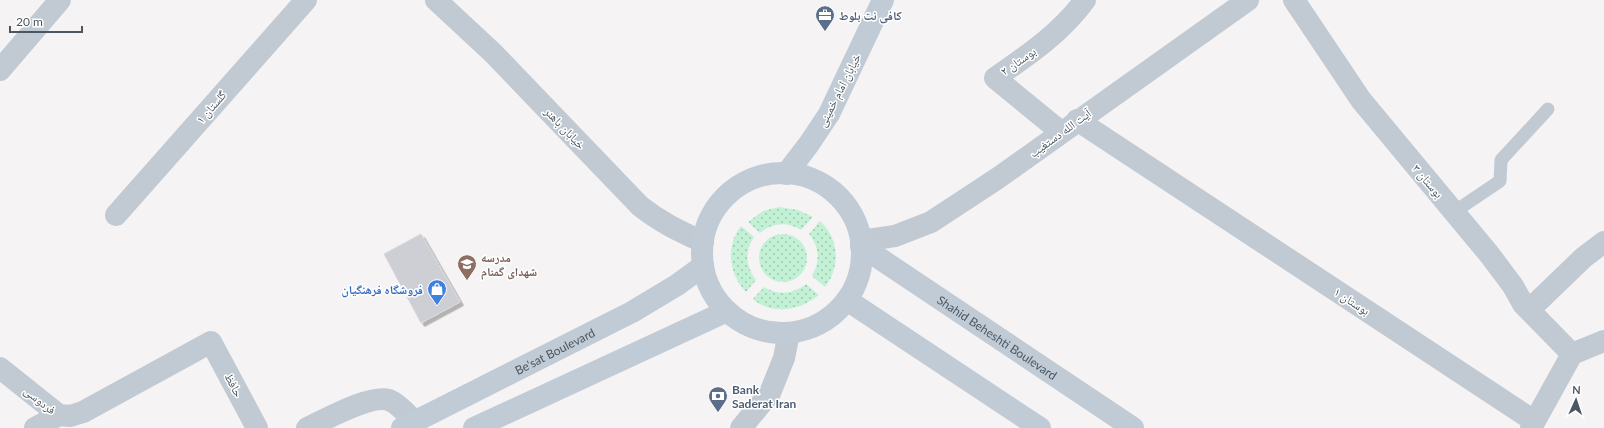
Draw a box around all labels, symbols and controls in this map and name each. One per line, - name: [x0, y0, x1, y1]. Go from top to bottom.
- office icon: کافی نت بلوط: [814, 4, 836, 32]
- scale bar: [10, 8, 82, 34]
- place label: کافی نت بلوط: [839, 8, 902, 24]
- text: 20 m: [16, 14, 43, 29]
- street label: بوستان ۲: [997, 43, 1039, 79]
- street label: خیابان امام خمینی: [814, 50, 865, 130]
- street label: گلستان ۱: [193, 87, 229, 127]
- street label: خیابان باهنر: [541, 103, 589, 153]
- street label: آیت الله دستغیب: [1026, 105, 1095, 161]
- street label: بوستان ۳: [1409, 161, 1446, 201]
- place label: مدرسه شهدای گمنام: [481, 250, 537, 280]
- school or university icon: مدرسه شهدای گمنام: [456, 253, 478, 281]
- shop icon: فروشگاه فرهنگیان: [426, 278, 448, 306]
- place label: فروشگاه فرهنگیان: [342, 282, 423, 298]
- street label: بوستان ۱: [1331, 284, 1373, 318]
- street label: Shahid Beheshti Boulevard: [935, 292, 1060, 383]
- street label: Be'sat Boulevard: [512, 325, 597, 377]
- street label: حافظ: [222, 370, 247, 400]
- north arrow: [1556, 380, 1596, 420]
- place label: Bank Saderat Iran: [732, 382, 797, 411]
- street label: فردوسی: [21, 383, 59, 417]
- text: N: [1572, 383, 1581, 396]
- bank icon: Bank Saderat Iran: [707, 385, 729, 413]

